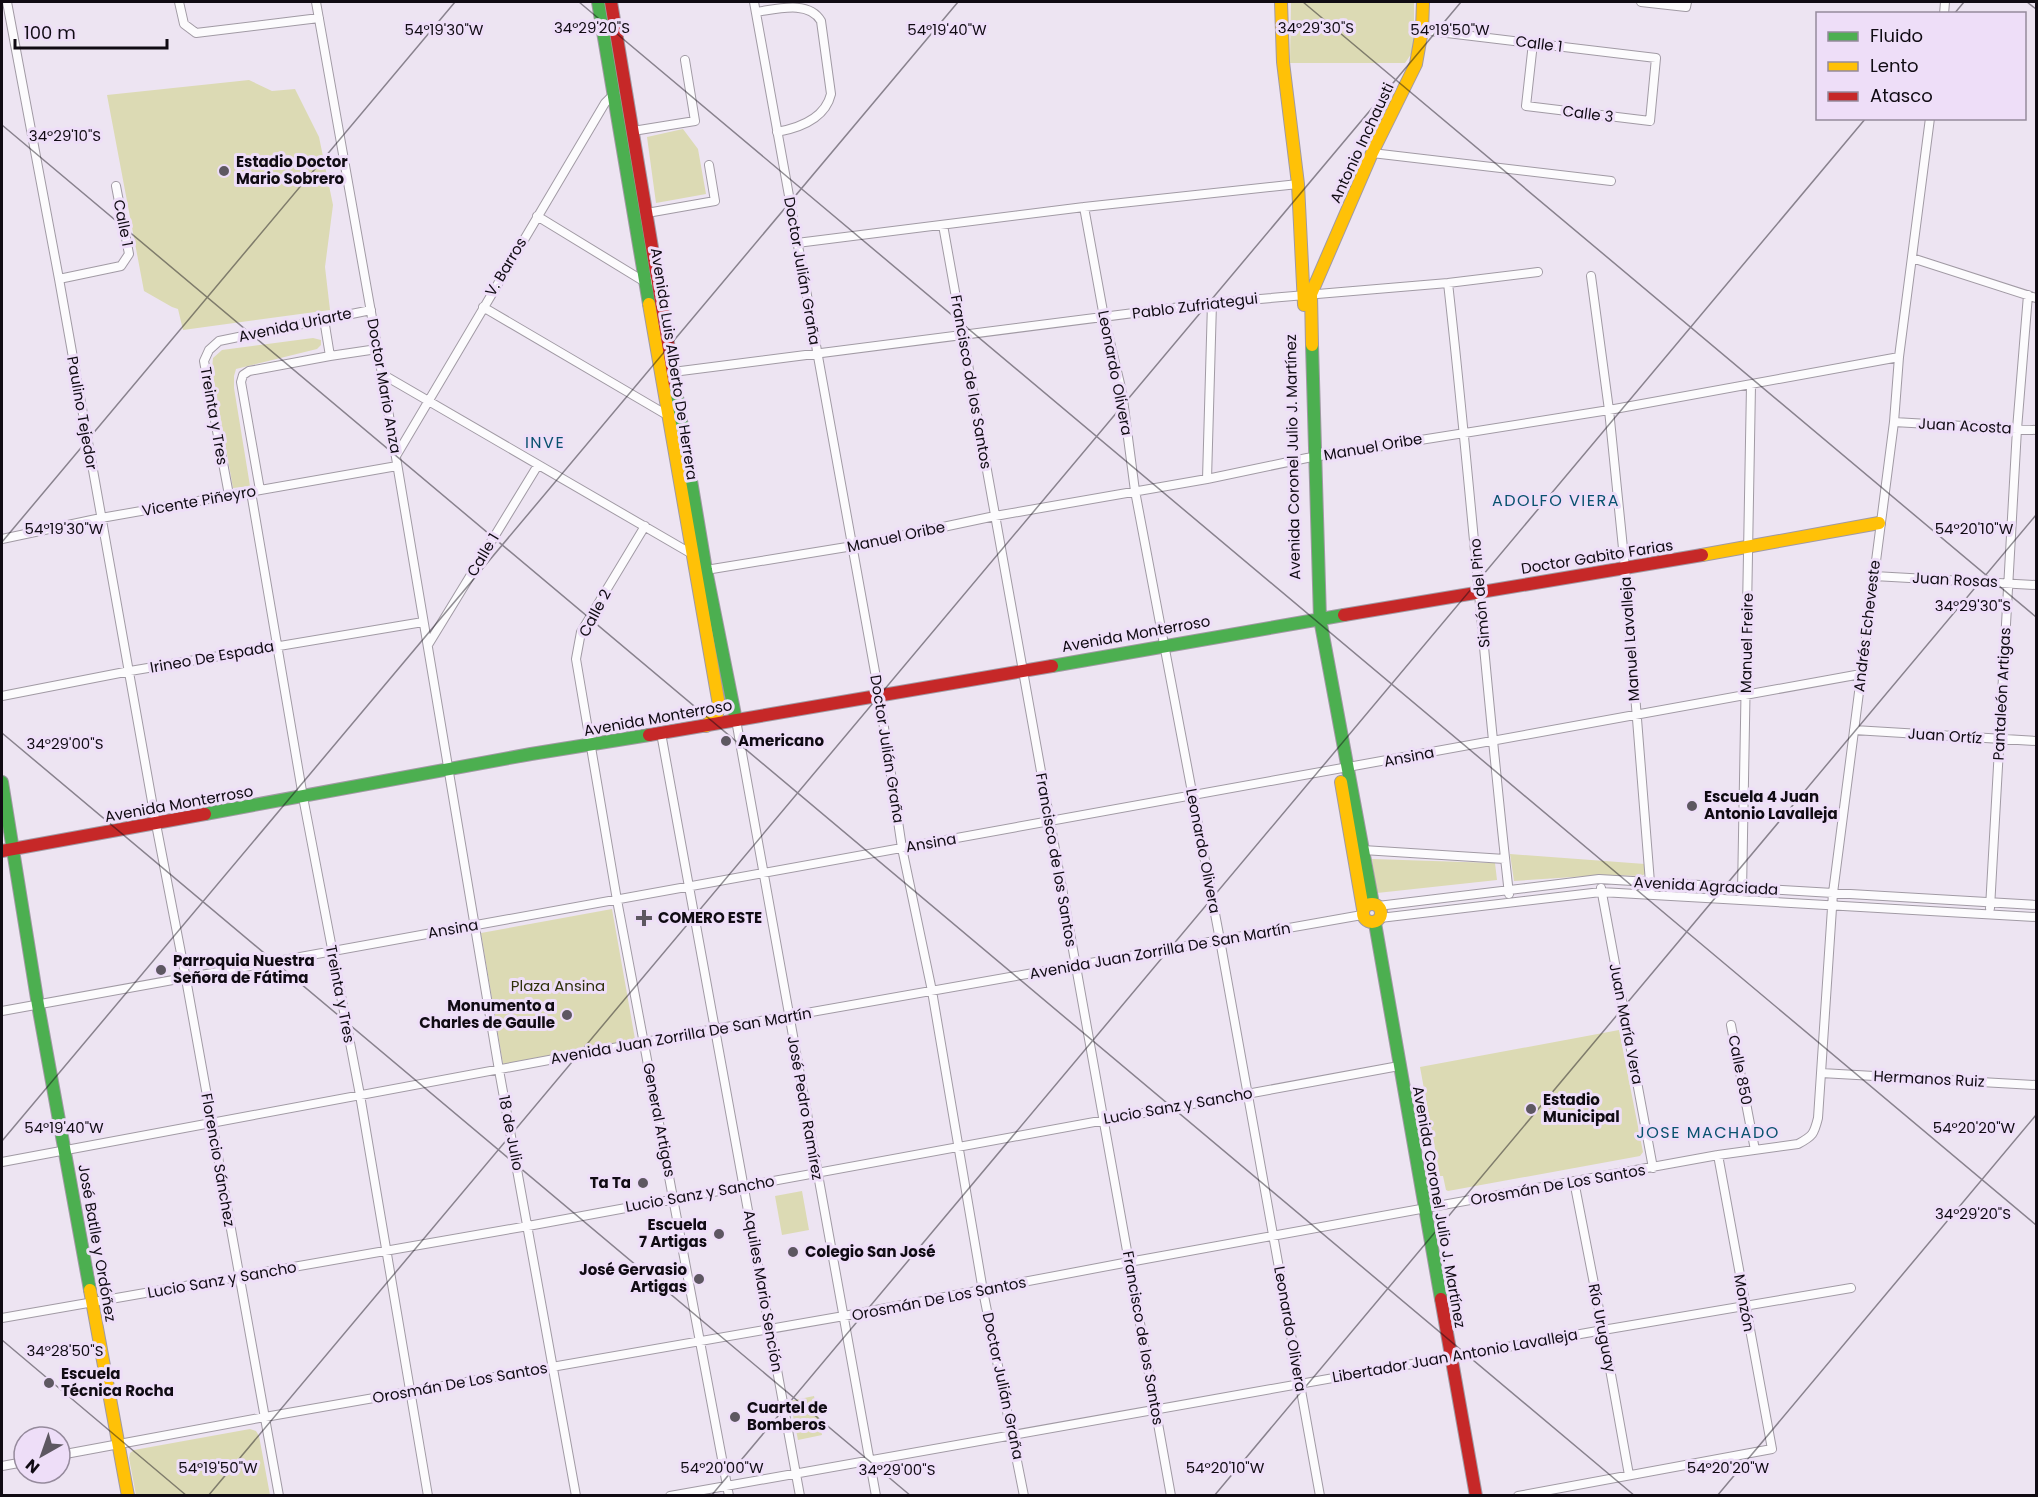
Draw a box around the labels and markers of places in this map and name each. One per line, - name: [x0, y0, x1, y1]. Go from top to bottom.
- place label: Estadio Doctor Mario Sobrero: [236, 151, 348, 189]
- marker: Estadio Doctor Mario Sobrero: [217, 164, 231, 178]
- place label: Americano: [738, 730, 824, 751]
- marker: Americano: [719, 734, 733, 748]
- place label: Escuela 4 Juan Antonio Lavalleja: [1704, 786, 1838, 824]
- marker: Escuela 4 Juan Antonio Lavalleja: [1685, 799, 1699, 813]
- place label: COMERO ESTE: [658, 907, 762, 928]
- marker: COMERO ESTE: [635, 909, 653, 927]
- place label: Parroquia Nuestra Señora de Fátima: [173, 950, 315, 988]
- marker: Parroquia Nuestra Señora de Fátima: [154, 963, 168, 977]
- place label: Monumento a Charles de Gaulle: [419, 995, 555, 1033]
- marker: Monumento a Charles de Gaulle: [560, 1008, 574, 1022]
- place label: Estadio Municipal: [1543, 1089, 1620, 1127]
- marker: Estadio Municipal: [1524, 1102, 1538, 1116]
- place label: Ta Ta: [590, 1172, 631, 1193]
- marker: Ta Ta: [636, 1176, 650, 1190]
- place label: Escuela 7 Artigas: [639, 1214, 707, 1252]
- marker: Escuela 7 Artigas: [712, 1227, 726, 1241]
- place label: Colegio San José: [805, 1241, 936, 1262]
- marker: Colegio San José: [786, 1245, 800, 1259]
- place label: José Gervasio Artigas: [579, 1259, 687, 1297]
- marker: José Gervasio Artigas: [692, 1272, 706, 1286]
- place label: Escuela Técnica Rocha: [61, 1363, 174, 1401]
- marker: Escuela Técnica Rocha: [42, 1376, 56, 1390]
- place label: Cuartel de Bomberos: [747, 1397, 828, 1435]
- marker: Cuartel de Bomberos: [728, 1410, 742, 1424]

